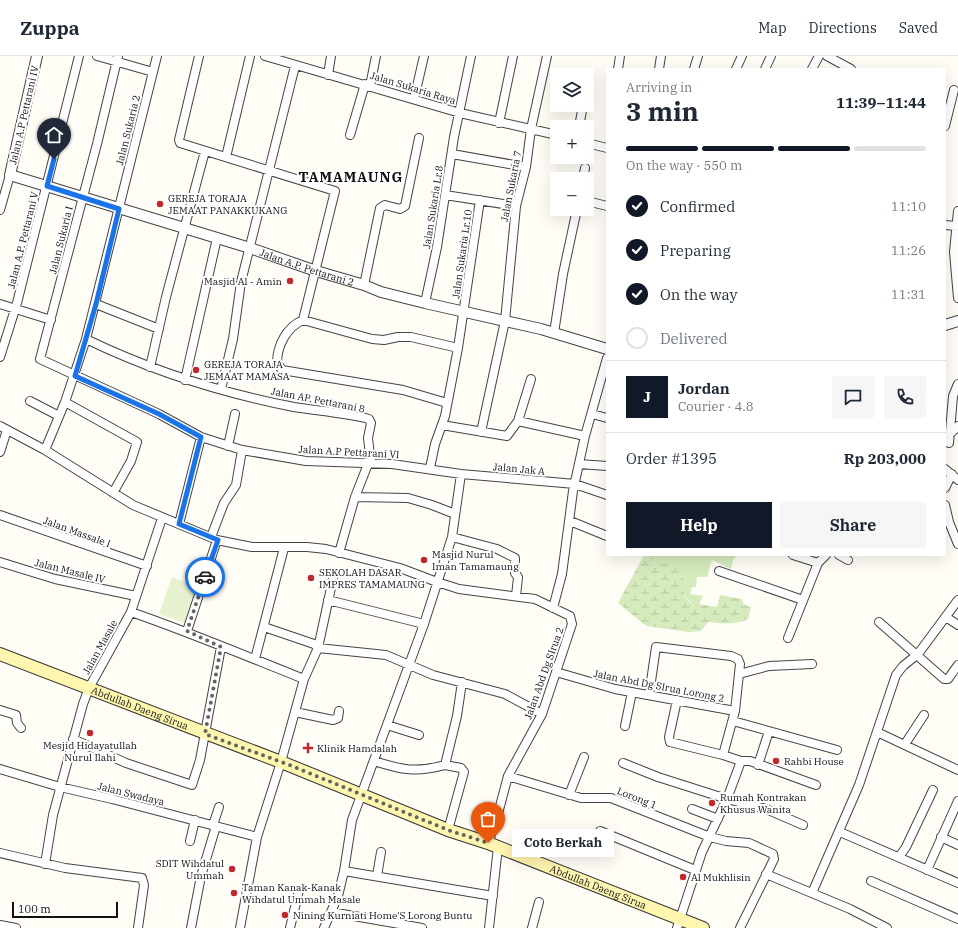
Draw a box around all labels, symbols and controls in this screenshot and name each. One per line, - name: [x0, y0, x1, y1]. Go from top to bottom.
- text: Zuppa: [20, 16, 80, 40]
- text: Map: [758, 19, 787, 37]
- text: Directions: [809, 19, 877, 37]
- text: Saved: [899, 19, 938, 37]
- street label: Jalan A.P Pettarani IV: [6, 64, 42, 166]
- map controls: [550, 68, 594, 216]
- button: layers: [550, 68, 594, 112]
- street label: Jalan Sukaria Raya: [369, 69, 458, 107]
- text: Arriving in: [626, 79, 692, 96]
- text: 11:39–11:44: [836, 93, 926, 112]
- street label: Jalan Sukaria 2: [113, 94, 143, 166]
- text: 3 min: [626, 94, 699, 128]
- pin: [37, 118, 71, 159]
- button: +: [550, 120, 594, 164]
- icon: home: [43, 124, 65, 146]
- street label: Jalan Sukaria 7: [498, 149, 524, 223]
- text: On the way · 550 m: [626, 157, 742, 174]
- street label: Jalan Sukaria Lr.8: [420, 165, 446, 249]
- district label: TAMAMAUNG: [299, 168, 403, 186]
- button: −: [550, 172, 594, 216]
- street label: Jalan A.P. Pettarani V: [5, 190, 41, 290]
- place label: GEREJA TORAJA JEMAAT PANAKKUKANG: [168, 192, 287, 217]
- icon: check: [626, 195, 648, 217]
- text: Confirmed: [660, 197, 735, 216]
- text: 11:10: [891, 198, 926, 215]
- marker: GEREJA TORAJA JEMAAT PANAKKUKANG: [155, 199, 165, 209]
- street label: Jalan Sukaria I: [46, 205, 76, 275]
- street label: Jalan Sukaria Lr.10: [449, 209, 475, 299]
- icon: check: [626, 239, 648, 261]
- text: Preparing: [660, 241, 731, 260]
- text: 11:26: [891, 242, 926, 259]
- street label: Jalan A.P. Pettarani 2: [258, 245, 356, 288]
- place label: Masjid Al - Amin: [204, 275, 283, 288]
- marker: Masjid Al - Amin: [285, 276, 295, 286]
- icon: check: [626, 283, 648, 305]
- text: On the way: [660, 285, 738, 304]
- text: 11:31: [891, 286, 926, 303]
- text: Delivered: [660, 329, 728, 348]
- place label: GEREJA TORAJA JEMAAT MAMASA: [204, 358, 290, 383]
- marker: GEREJA TORAJA JEMAAT MAMASA: [191, 365, 201, 375]
- button: chat: [832, 376, 874, 418]
- button: phone: [884, 376, 926, 418]
- text: Jordan: [678, 379, 730, 398]
- street label: Jalan AP. Pettarani 8: [270, 385, 366, 415]
- text: J: [643, 387, 651, 406]
- text: Courier · 4.8: [678, 398, 754, 415]
- street label: Jalan A.P Pettarani VI: [298, 443, 400, 461]
- text: Order #1395: [626, 449, 717, 468]
- text: Rp 203,000: [844, 449, 926, 468]
- street label: Jalan Jak A: [492, 460, 546, 478]
- button: Help: [626, 502, 772, 548]
- button: Share: [780, 502, 926, 548]
- street label: Jalan Massale I: [42, 514, 112, 550]
- place label: Masjid Nurul Iman Tamamaung: [432, 548, 519, 573]
- marker: Masjid Nurul Iman Tamamaung: [419, 555, 429, 565]
- street label: Jalan Masale IV: [33, 556, 107, 586]
- courier: [185, 557, 225, 597]
- icon: car: [194, 566, 216, 588]
- place label: SEKOLAH DASAR IMPRES TAMAMAUNG: [319, 566, 425, 591]
- marker: SEKOLAH DASAR IMPRES TAMAMAUNG: [306, 573, 316, 583]
- street label: Jalan Masale: [80, 618, 120, 676]
- street label: Jalan Abd Dg SIrua 2: [521, 625, 567, 721]
- street label: Jalan Abd Dg SIrua Lorong 2: [592, 667, 726, 705]
- street label: Abdullah Daeng Sirua: [90, 683, 191, 733]
- marker: Mesjid Hidayatullah Nurul Ilahi: [85, 728, 95, 738]
- place label: Mesjid Hidayatullah Nurul Ilahi: [43, 739, 137, 764]
- marker: Klinik Hamdalah: [302, 742, 314, 754]
- place label: Klinik Hamdalah: [317, 742, 397, 755]
- place label: Rahbi House: [784, 755, 844, 768]
- marker: Rahbi House: [771, 756, 781, 766]
- street label: Jalan Swadaya: [96, 779, 166, 809]
- street label: Lorong 1: [615, 784, 659, 812]
- place label: Rumah Kontrakan Khusus Wanita: [720, 791, 807, 816]
- marker: Rumah Kontrakan Khusus Wanita: [707, 798, 717, 808]
- pin: [471, 802, 505, 843]
- icon: bag: [477, 808, 499, 830]
- callout: Coto Berkah: [512, 829, 614, 857]
- text: Coto Berkah: [524, 834, 602, 851]
- place label: SDIT Wihdatul Ummah: [156, 857, 224, 882]
- street label: Abdullah Daeng Sirua: [548, 862, 649, 912]
- marker: SDIT Wihdatul Ummah: [227, 864, 237, 874]
- place label: Al Mukhlisin: [691, 871, 751, 884]
- marker: Al Mukhlisin: [678, 872, 688, 882]
- place label: Taman Kanak-Kanak Wihdatul Ummah Masale: [242, 881, 361, 906]
- marker: Taman Kanak-Kanak Wihdatul Ummah Masale: [229, 888, 239, 898]
- scale bar: [12, 900, 118, 919]
- text: 100 m: [18, 902, 51, 916]
- place label: Nining Kurniati Home'S Lorong Buntu: [293, 909, 472, 922]
- marker: Nining Kurniati Home'S Lorong Buntu: [280, 910, 290, 920]

